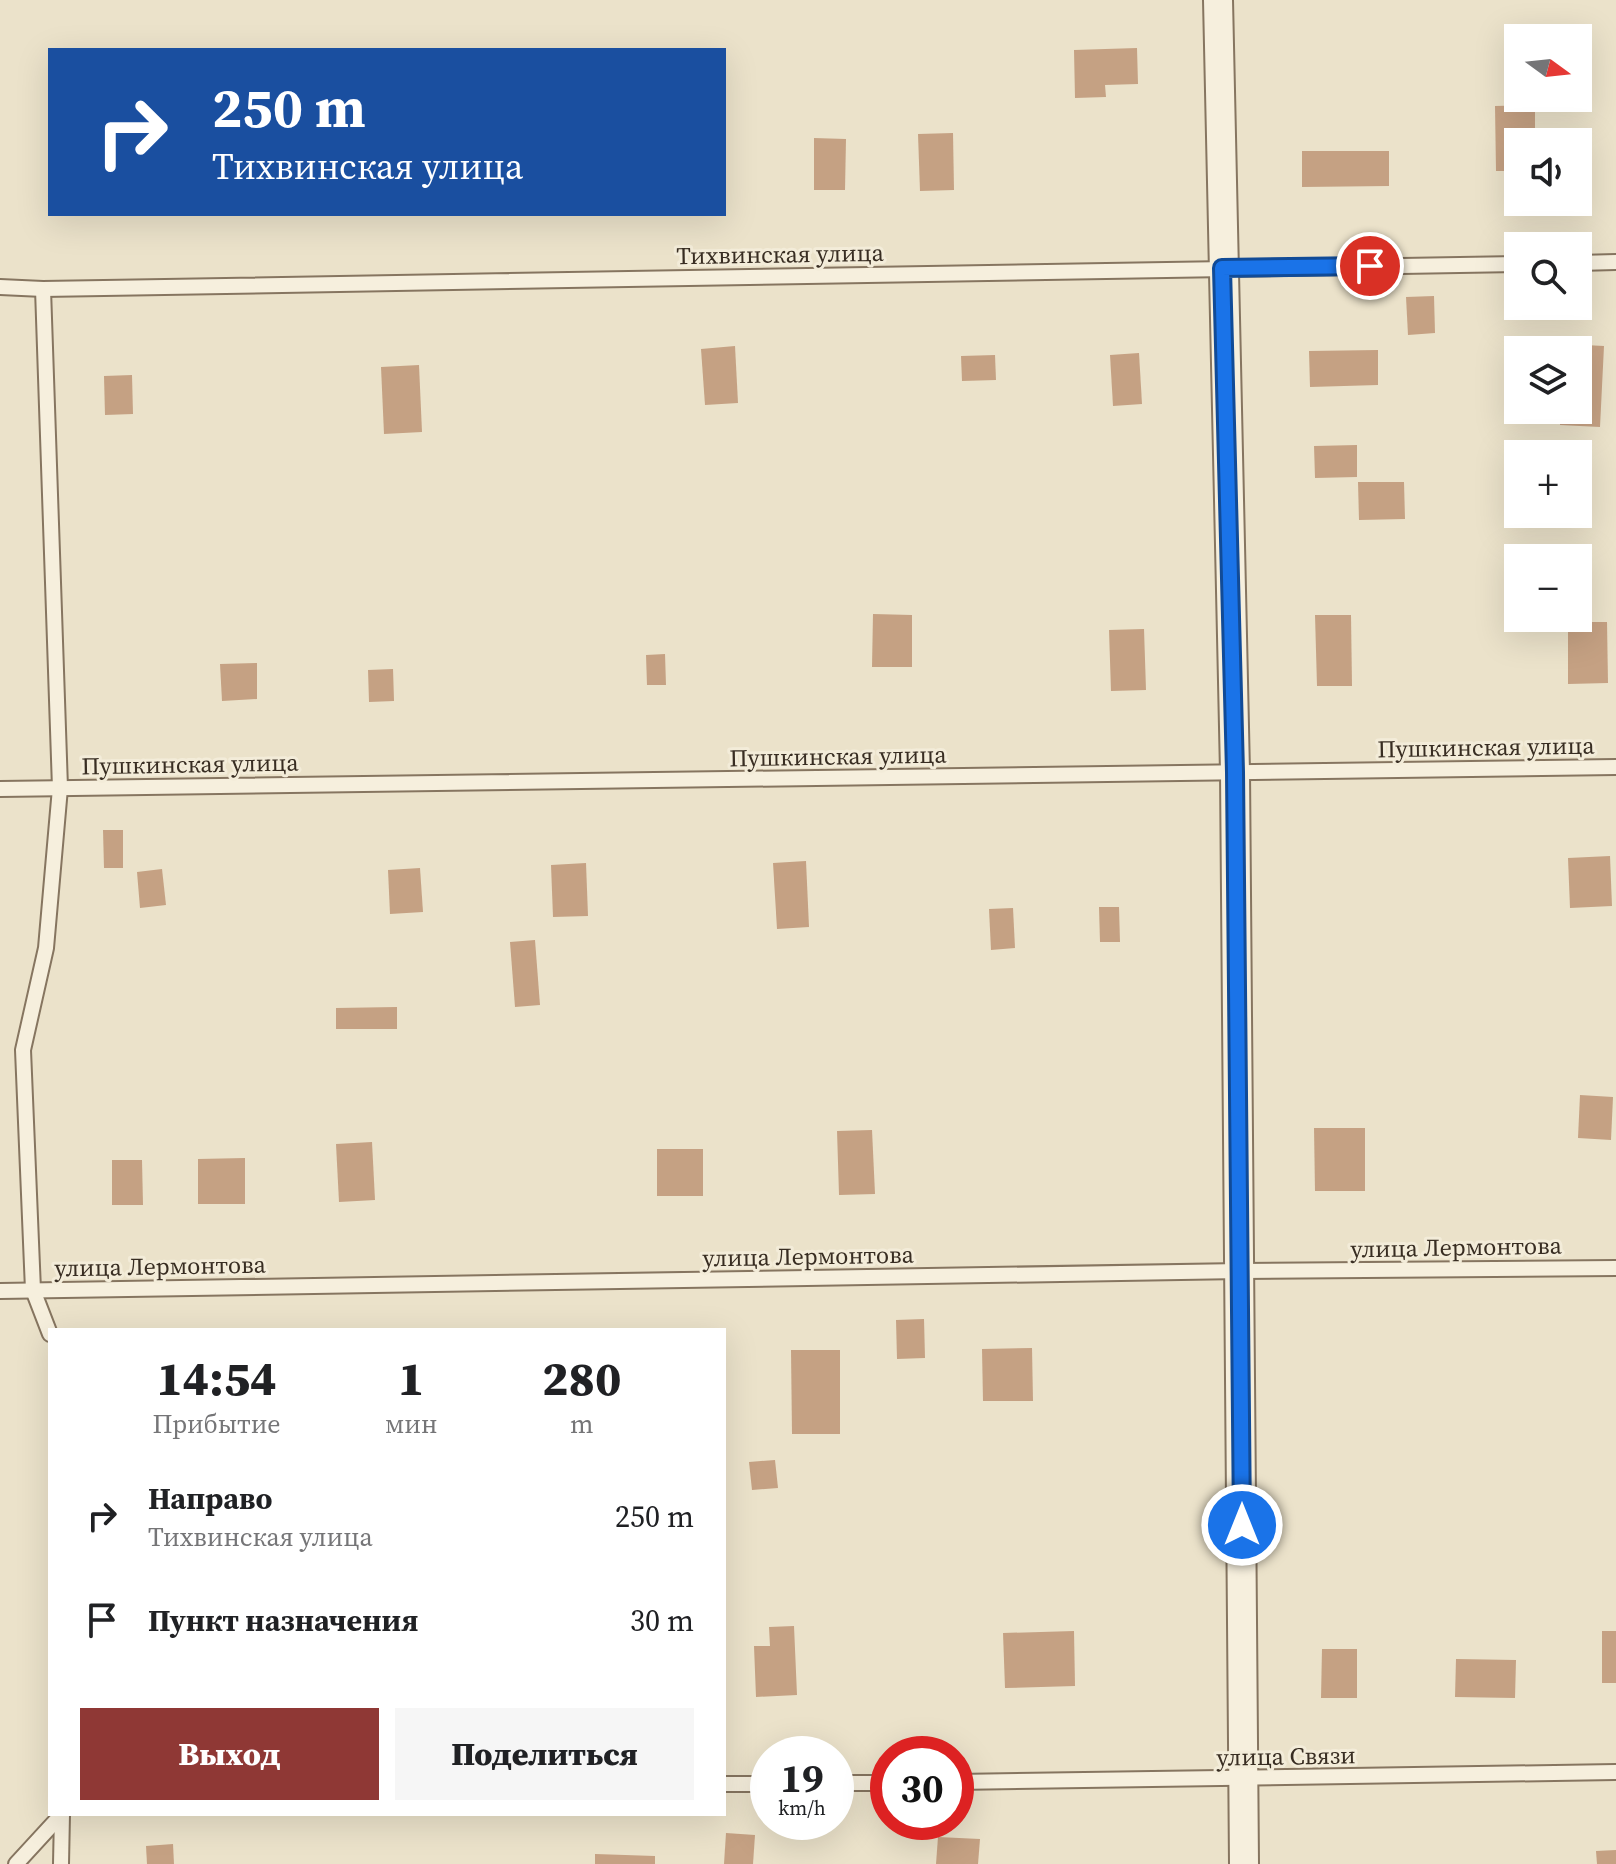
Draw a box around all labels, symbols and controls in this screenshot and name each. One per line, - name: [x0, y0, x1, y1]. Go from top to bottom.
- north arrow: [1504, 24, 1592, 112]
- map controls: [1504, 24, 1592, 632]
- text: 250 m: [212, 69, 366, 146]
- icon: right: [80, 80, 184, 184]
- button: sound: [1504, 128, 1592, 216]
- text: Тихвинская улица: [212, 142, 523, 191]
- pin: [1336, 232, 1404, 300]
- button: search: [1504, 232, 1592, 320]
- street label: Тихвинская улица: [676, 236, 885, 272]
- icon: arrive: [1348, 244, 1392, 288]
- button: layers: [1504, 336, 1592, 424]
- button: +: [1504, 440, 1592, 528]
- button: −: [1504, 544, 1592, 632]
- street label: Пушкинская улица: [1377, 729, 1596, 765]
- street label: Пушкинская улица: [729, 738, 948, 774]
- street label: Пушкинская улица: [81, 746, 300, 782]
- street label: улица Лермонтова: [1350, 1229, 1563, 1265]
- street label: улица Лермонтова: [702, 1238, 915, 1274]
- street label: улица Лермонтова: [54, 1248, 267, 1284]
- text: 14:54: [156, 1345, 277, 1411]
- text: 1: [398, 1345, 424, 1411]
- text: 280: [542, 1345, 621, 1411]
- text: Прибытие: [153, 1406, 280, 1442]
- text: мин: [385, 1406, 438, 1442]
- text: m: [570, 1406, 593, 1442]
- text: Направо: [148, 1478, 272, 1519]
- position arrow: [1200, 1483, 1284, 1567]
- icon: right: [80, 1494, 124, 1538]
- text: 250 m: [615, 1496, 694, 1537]
- text: Тихвинская улица: [148, 1519, 373, 1555]
- icon: arrive: [80, 1598, 124, 1642]
- text: Пункт назначения: [148, 1600, 418, 1641]
- text: 30 m: [630, 1600, 694, 1641]
- button: Выход: [80, 1708, 379, 1800]
- button: Поделиться: [395, 1708, 694, 1800]
- speed limit sign: 30: [870, 1736, 974, 1840]
- street label: улица Связи: [1216, 1738, 1356, 1774]
- text: 19: [780, 1751, 824, 1805]
- text: km/h: [778, 1794, 826, 1822]

